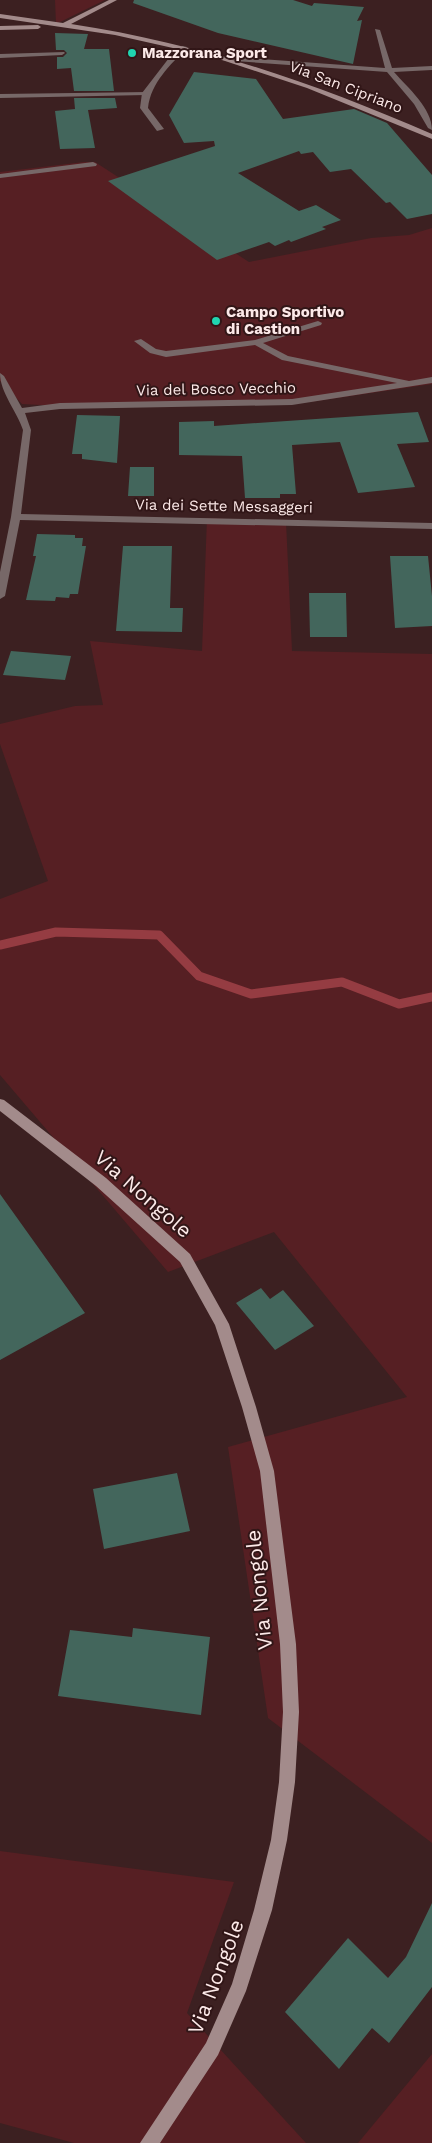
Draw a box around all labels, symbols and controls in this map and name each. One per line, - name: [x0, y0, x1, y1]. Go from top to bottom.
- place label: Mazzorana Sport: [142, 44, 267, 62]
- marker: Mazzorana Sport: [126, 47, 138, 59]
- street label: Via San Cipriano: [287, 57, 405, 117]
- place label: Campo Sportivo di Castion: [226, 303, 344, 338]
- marker: Campo Sportivo di Castion: [210, 315, 222, 327]
- street label: Via del Bosco Vecchio: [136, 379, 296, 399]
- street label: Via dei Sette Messaggeri: [135, 495, 313, 517]
- street label: Via Nongole: [89, 1145, 197, 1243]
- street label: Via Nongole: [240, 1529, 277, 1651]
- street label: Via Nongole: [182, 1916, 249, 2038]

